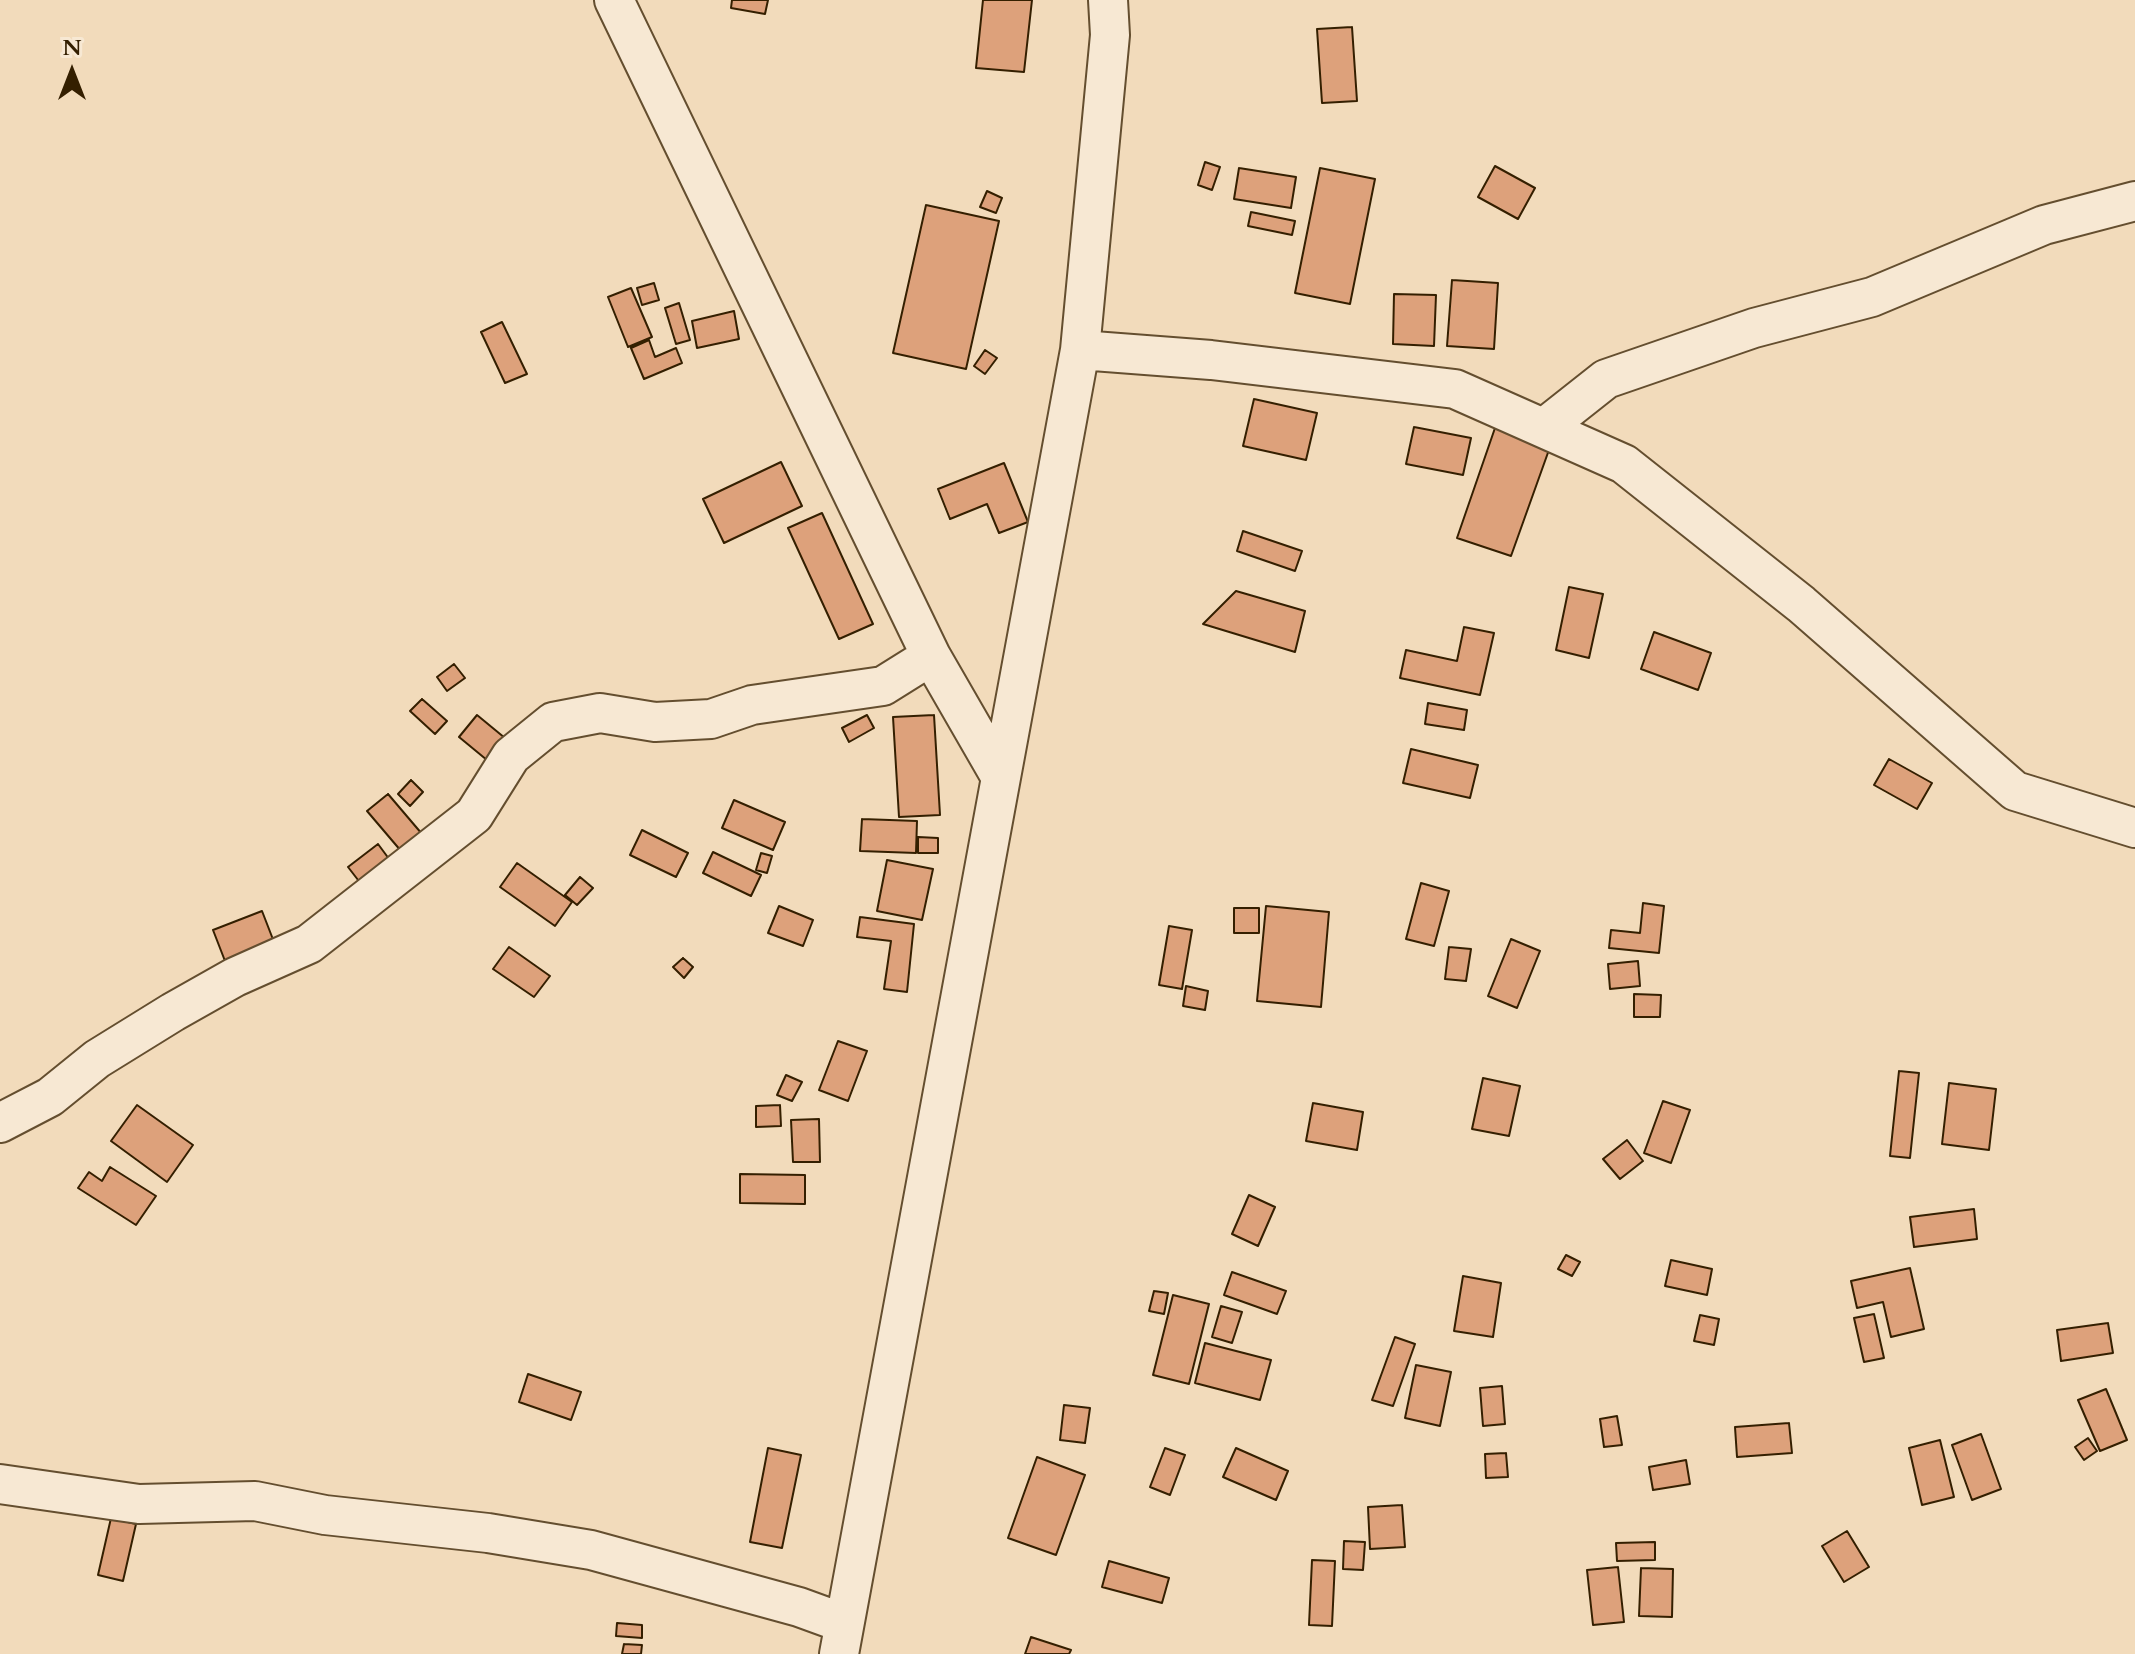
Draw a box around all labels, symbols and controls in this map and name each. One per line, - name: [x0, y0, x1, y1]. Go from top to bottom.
- north arrow: [32, 32, 112, 112]
- text: N: [62, 33, 82, 63]

